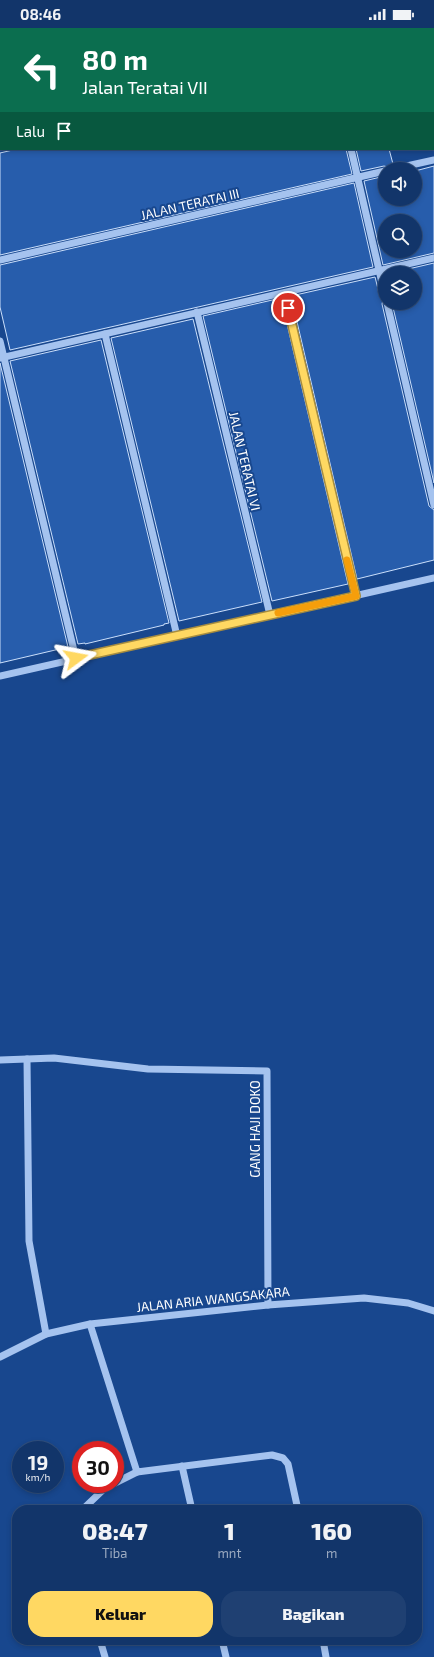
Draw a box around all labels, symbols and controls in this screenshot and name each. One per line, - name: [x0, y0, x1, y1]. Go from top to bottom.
- text: 08:46: [20, 5, 61, 23]
- text: 80 m: [82, 42, 148, 76]
- icon: left: [16, 44, 68, 96]
- text: Jalan Teratai VII: [82, 76, 208, 98]
- icon: arrive: [53, 120, 75, 142]
- text: Lalu: [16, 122, 45, 140]
- map controls: [378, 162, 422, 310]
- button: sound: [378, 162, 422, 206]
- street label: JALAN TERATAI III: [139, 185, 241, 223]
- button: search: [378, 214, 422, 258]
- button: layers: [378, 266, 422, 310]
- pin: [271, 291, 305, 325]
- icon: arrive: [277, 297, 299, 319]
- street label: JALAN TERATAI VI: [226, 410, 264, 512]
- position arrow: [55, 637, 97, 679]
- street label: GANG HAJI DOKO: [247, 1080, 263, 1178]
- street label: JALAN ARIA WANGSAKARA: [136, 1283, 290, 1315]
- speed limit sign: 30: [72, 1441, 124, 1493]
- text: 19: [28, 1450, 48, 1474]
- text: km/h: [26, 1471, 50, 1483]
- text: 08:47: [82, 1516, 148, 1545]
- text: 1: [224, 1516, 235, 1545]
- text: 160: [311, 1516, 352, 1545]
- text: Tiba: [102, 1545, 127, 1561]
- text: mnt: [217, 1545, 241, 1561]
- text: m: [326, 1545, 337, 1561]
- button: Keluar: [28, 1591, 213, 1637]
- button: Bagikan: [221, 1591, 406, 1637]

